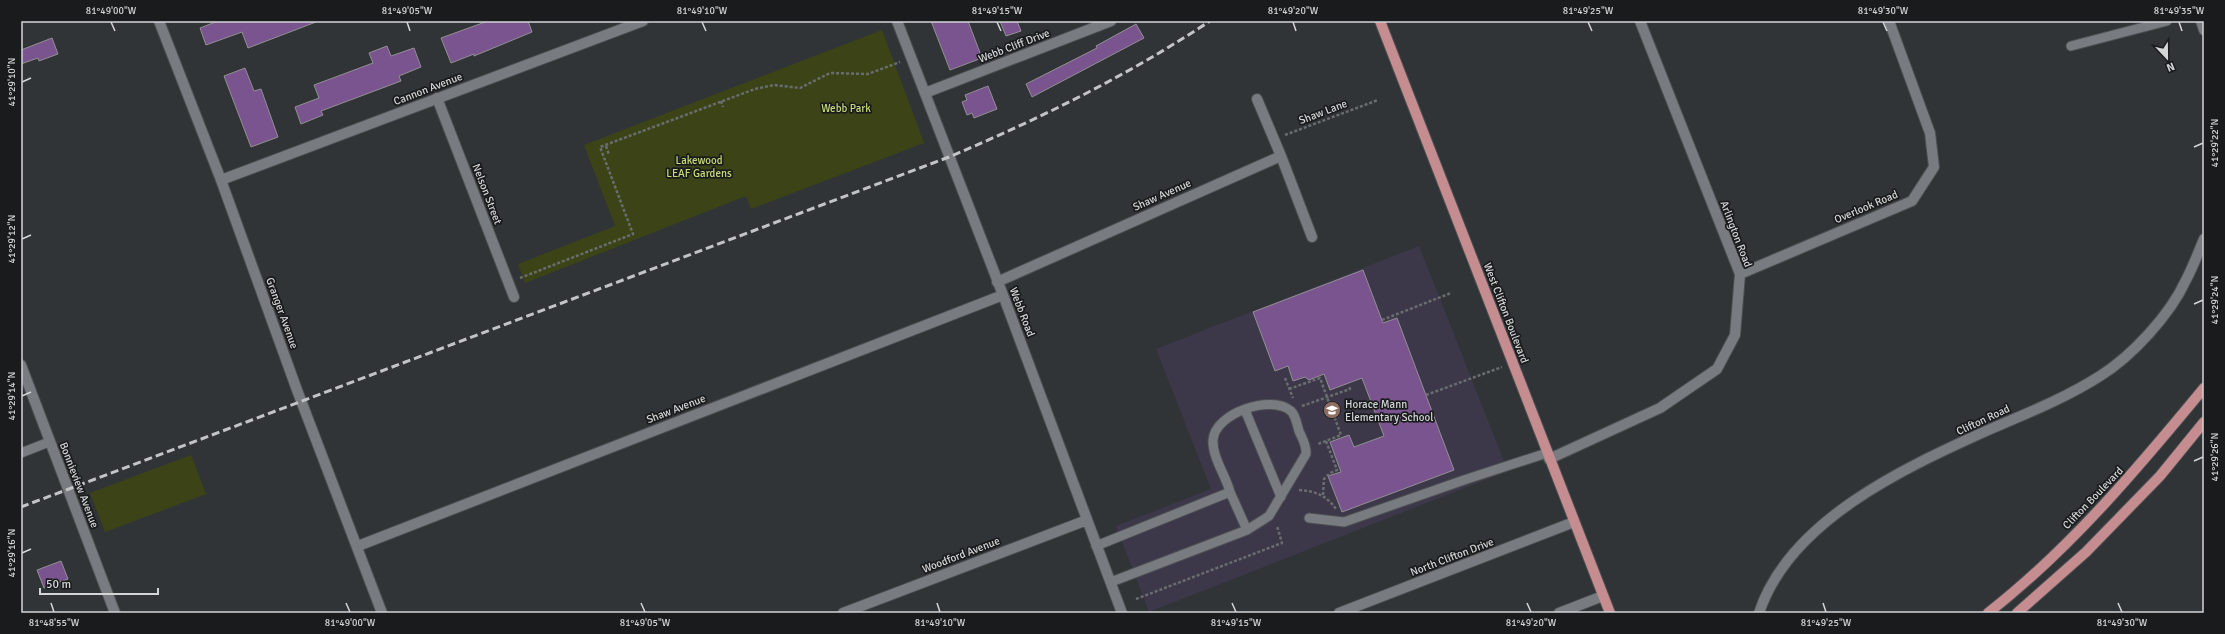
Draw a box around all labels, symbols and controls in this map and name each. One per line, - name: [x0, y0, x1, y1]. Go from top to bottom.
- text: 81°49'00"W: [86, 5, 137, 17]
- text: 81°49'05"W: [382, 5, 433, 17]
- text: 81°49'10"W: [677, 5, 728, 17]
- text: 81°49'15"W: [972, 5, 1023, 17]
- text: 81°49'20"W: [1268, 5, 1319, 17]
- text: 81°49'25"W: [1563, 5, 1614, 17]
- text: 81°49'30"W: [1858, 5, 1909, 17]
- text: 81°49'35"W: [2154, 5, 2205, 17]
- street label: Webb Cliff Drive: [977, 26, 1051, 66]
- north arrow: [2147, 38, 2187, 78]
- text: 41°29'10"N: [6, 58, 18, 106]
- text: N: [2165, 59, 2177, 74]
- street label: Cannon Avenue: [392, 70, 464, 108]
- street label: Shaw Lane: [1297, 97, 1349, 127]
- park label: Webb Park: [821, 102, 871, 115]
- text: 41°29'22"N: [2209, 119, 2221, 167]
- park label: Lakewood LEAF Gardens: [666, 154, 732, 180]
- street label: Nelson Street: [469, 162, 505, 226]
- street label: Shaw Avenue: [1131, 176, 1193, 214]
- street label: Overlook Road: [1832, 188, 1900, 226]
- street label: Arlington Road: [1717, 199, 1755, 269]
- text: 41°29'12"N: [6, 215, 18, 263]
- street label: West Clifton Boulevard: [1481, 261, 1531, 365]
- street label: Granger Avenue: [263, 276, 301, 350]
- text: 41°29'24"N: [2209, 276, 2221, 324]
- street label: Webb Road: [1007, 285, 1037, 339]
- text: 41°29'14"N: [6, 372, 18, 420]
- street label: Shaw Avenue: [645, 392, 707, 426]
- place label: Horace Mann Elementary School: [1345, 398, 1433, 424]
- school or university icon: Horace Mann Elementary School: [1322, 400, 1342, 420]
- street label: Clifton Road: [1954, 402, 2012, 438]
- text: 41°29'26"N: [2209, 433, 2221, 481]
- street label: Bonnieview Avenue: [57, 440, 101, 530]
- street label: Clifton Boulevard: [2060, 464, 2126, 532]
- text: 41°29'16"N: [6, 529, 18, 577]
- street label: Woodford Avenue: [920, 534, 1002, 576]
- street label: North Clifton Drive: [1408, 535, 1496, 579]
- scale bar: [40, 570, 158, 596]
- text: 50 m: [46, 577, 71, 592]
- text: 81°48'55"W: [29, 617, 80, 629]
- text: 81°49'00"W: [325, 617, 376, 629]
- text: 81°49'05"W: [620, 617, 671, 629]
- text: 81°49'10"W: [915, 617, 966, 629]
- text: 81°49'15"W: [1211, 617, 1262, 629]
- text: 81°49'20"W: [1506, 617, 1557, 629]
- text: 81°49'25"W: [1801, 617, 1852, 629]
- text: 81°49'30"W: [2097, 617, 2148, 629]

